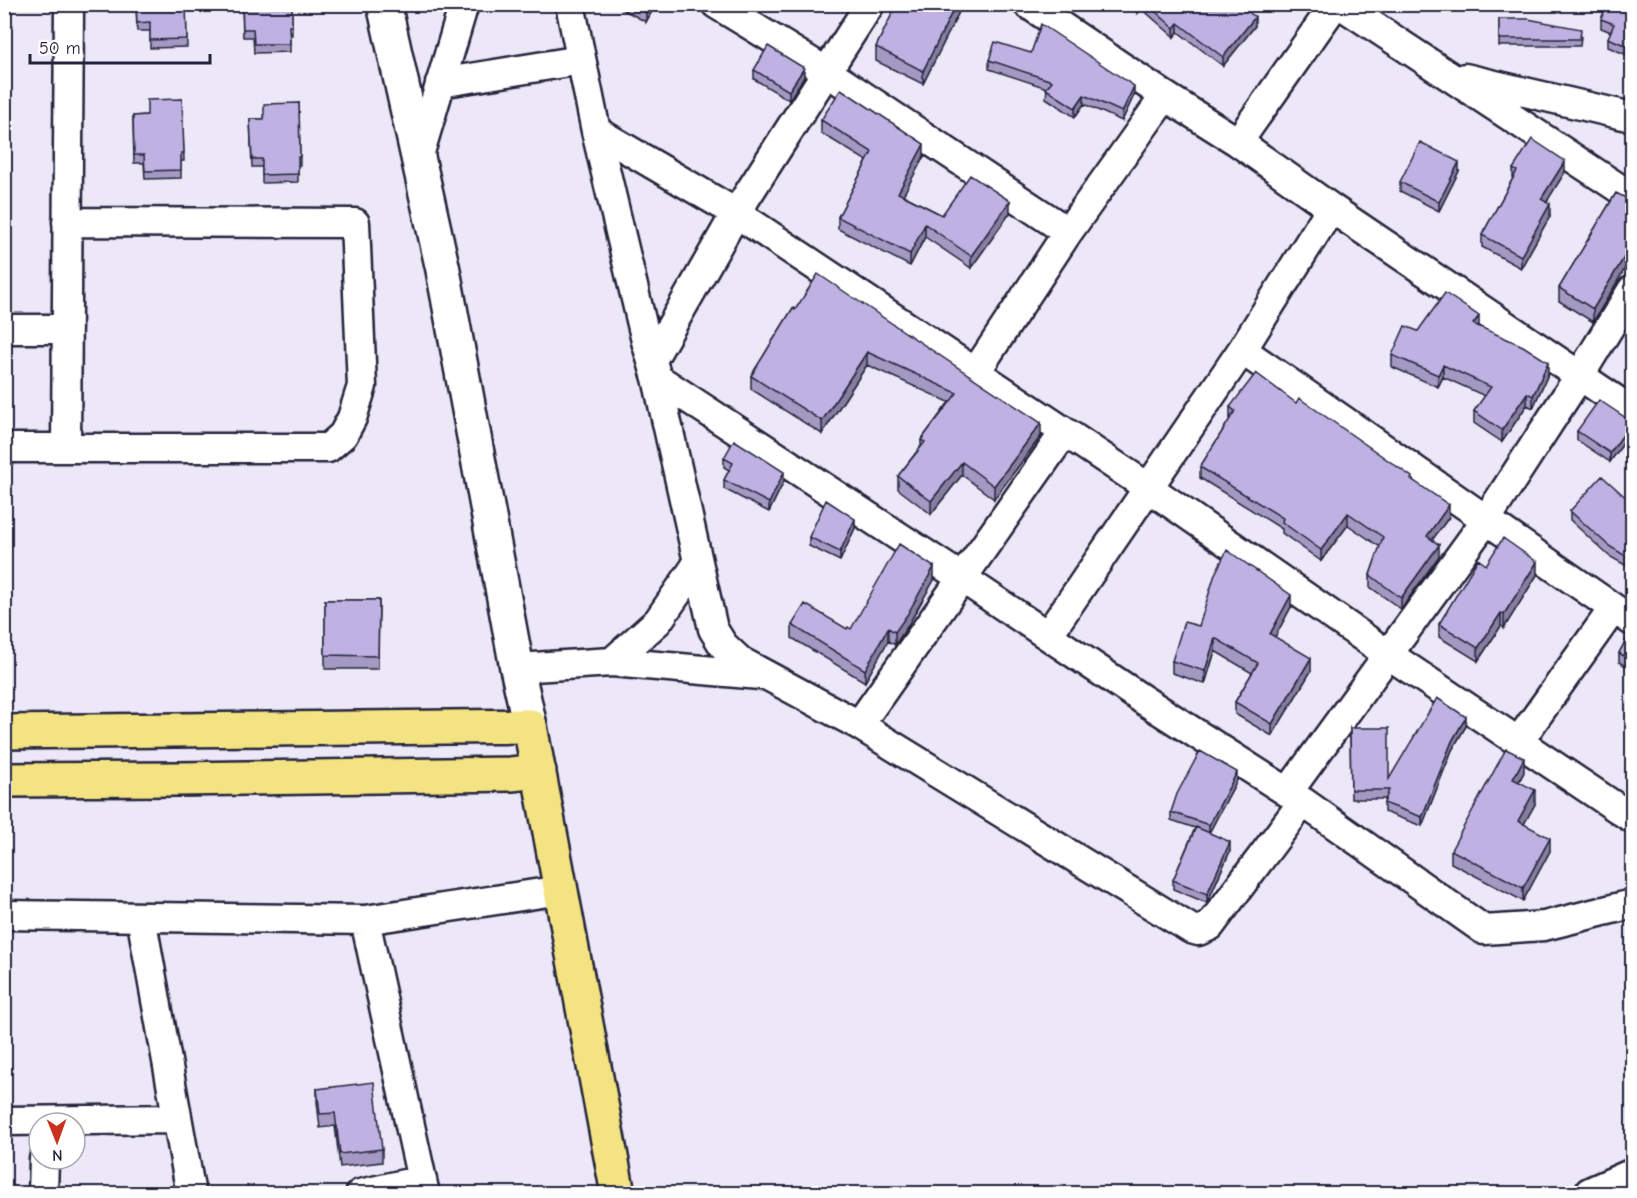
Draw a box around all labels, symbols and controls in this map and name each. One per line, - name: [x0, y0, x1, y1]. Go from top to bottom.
- scale bar: [30, 27, 210, 65]
- text: 50 m: [39, 38, 81, 59]
- north arrow: [27, 1111, 87, 1171]
- text: N: [52, 1146, 63, 1164]

